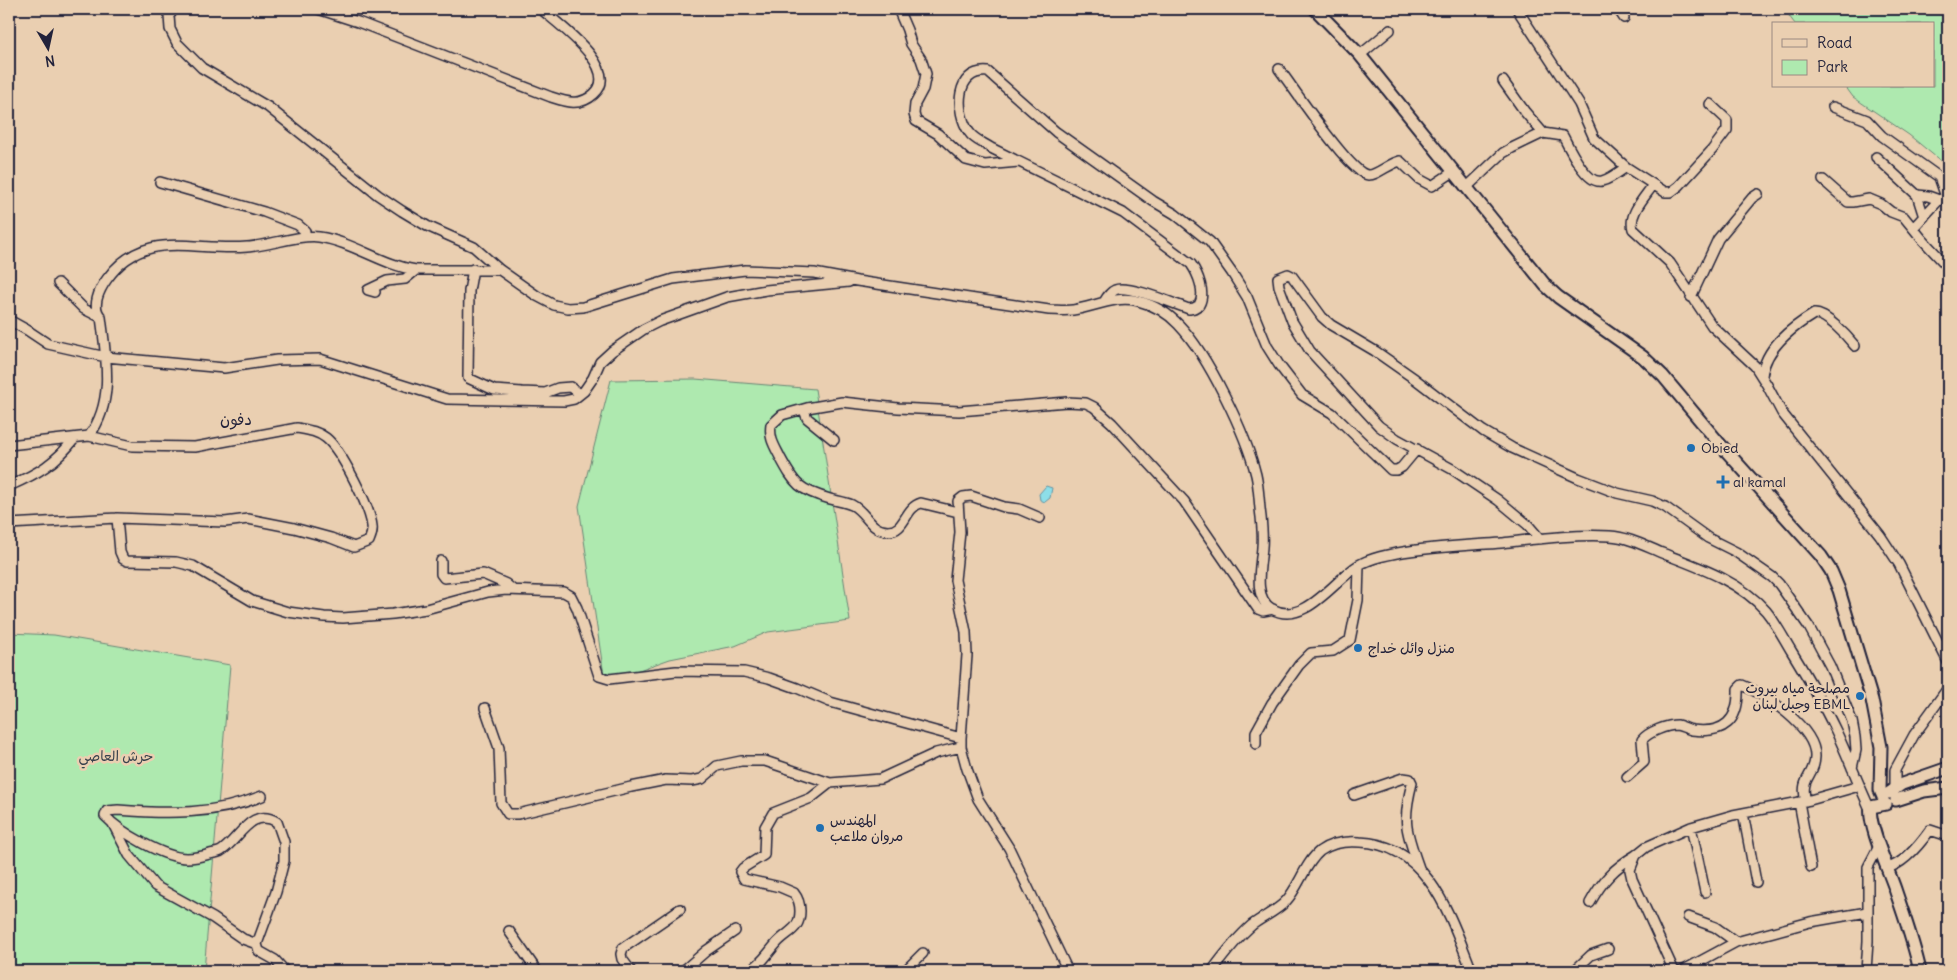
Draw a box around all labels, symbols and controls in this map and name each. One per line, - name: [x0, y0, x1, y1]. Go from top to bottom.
- north arrow: [22, 22, 72, 72]
- legend: [1772, 22, 1934, 88]
- text: Road: [1817, 33, 1852, 52]
- text: N: [44, 51, 56, 70]
- text: Park: [1817, 57, 1848, 76]
- district label: دفون: [220, 409, 252, 430]
- place label: Obied: [1701, 439, 1738, 457]
- marker: Obied: [1685, 442, 1697, 454]
- place label: al kamal: [1733, 473, 1786, 491]
- marker: al kamal: [1717, 476, 1729, 488]
- place label: منزل وائل خداج: [1368, 639, 1455, 658]
- marker: منزل وائل خداج: [1352, 642, 1364, 654]
- place label: مصلحة مياه بيروت وجبل لبنان EBML: [1745, 679, 1850, 713]
- marker: مصلحة مياه بيروت وجبل لبنان EBML: [1854, 690, 1866, 702]
- park label: حرش العاصي: [79, 747, 153, 769]
- place label: المهندس مروان ملاعب: [830, 811, 903, 845]
- marker: المهندس مروان ملاعب: [814, 822, 826, 834]

